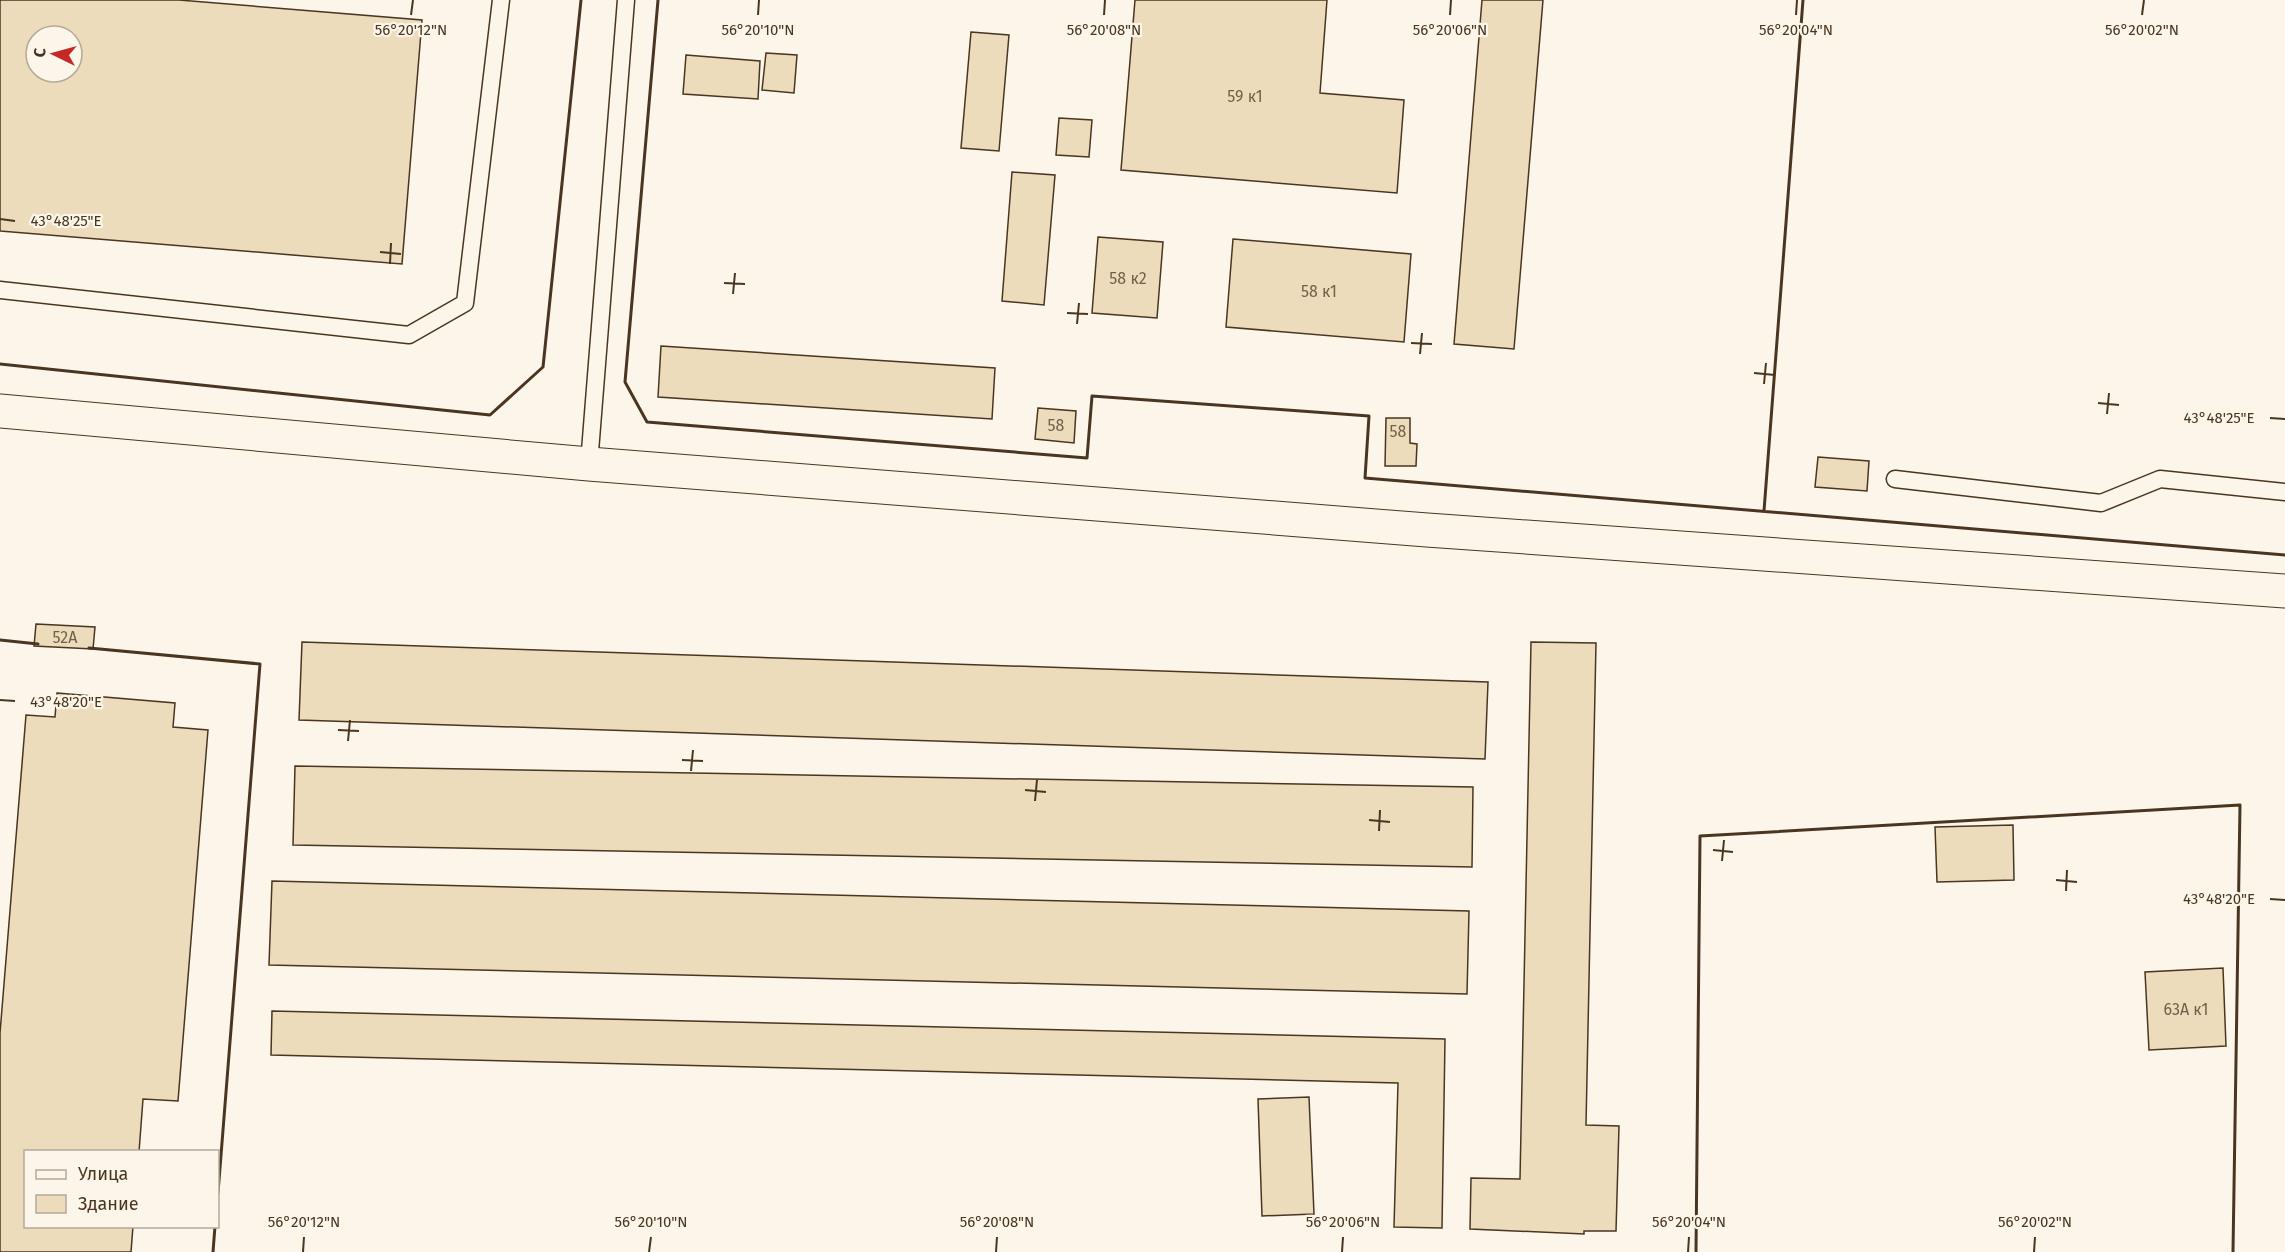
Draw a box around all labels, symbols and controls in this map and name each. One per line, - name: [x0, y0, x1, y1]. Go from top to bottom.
- text: 56°20'12"N: [375, 21, 447, 39]
- text: 56°20'10"N: [721, 21, 795, 39]
- text: 56°20'08"N: [1067, 21, 1141, 39]
- text: 56°20'06"N: [1413, 21, 1487, 39]
- text: 56°20'04"N: [1759, 21, 1833, 39]
- text: 56°20'02"N: [2105, 21, 2179, 39]
- north arrow: [24, 24, 84, 84]
- text: С: [30, 47, 49, 58]
- house number: 59 к1: [1227, 87, 1263, 106]
- text: 43°48'25"E: [31, 212, 101, 230]
- house number: 58 к2: [1109, 269, 1147, 288]
- house number: 58 к1: [1301, 282, 1337, 301]
- text: 43°48'25"E: [2184, 409, 2254, 427]
- house number: 58: [1048, 416, 1065, 435]
- house number: 58: [1390, 422, 1407, 441]
- house number: 52А: [53, 628, 78, 647]
- text: 43°48'20"E: [30, 693, 102, 711]
- text: 43°48'20"E: [2183, 890, 2255, 908]
- house number: 63А к1: [2164, 1000, 2208, 1019]
- legend: [24, 1150, 219, 1228]
- text: Улица: [78, 1163, 128, 1185]
- text: Здание: [78, 1193, 139, 1215]
- text: 56°20'12"N: [268, 1213, 340, 1231]
- text: 56°20'10"N: [614, 1213, 688, 1231]
- text: 56°20'08"N: [960, 1213, 1034, 1231]
- text: 56°20'06"N: [1306, 1213, 1380, 1231]
- text: 56°20'04"N: [1652, 1213, 1726, 1231]
- text: 56°20'02"N: [1998, 1213, 2072, 1231]

